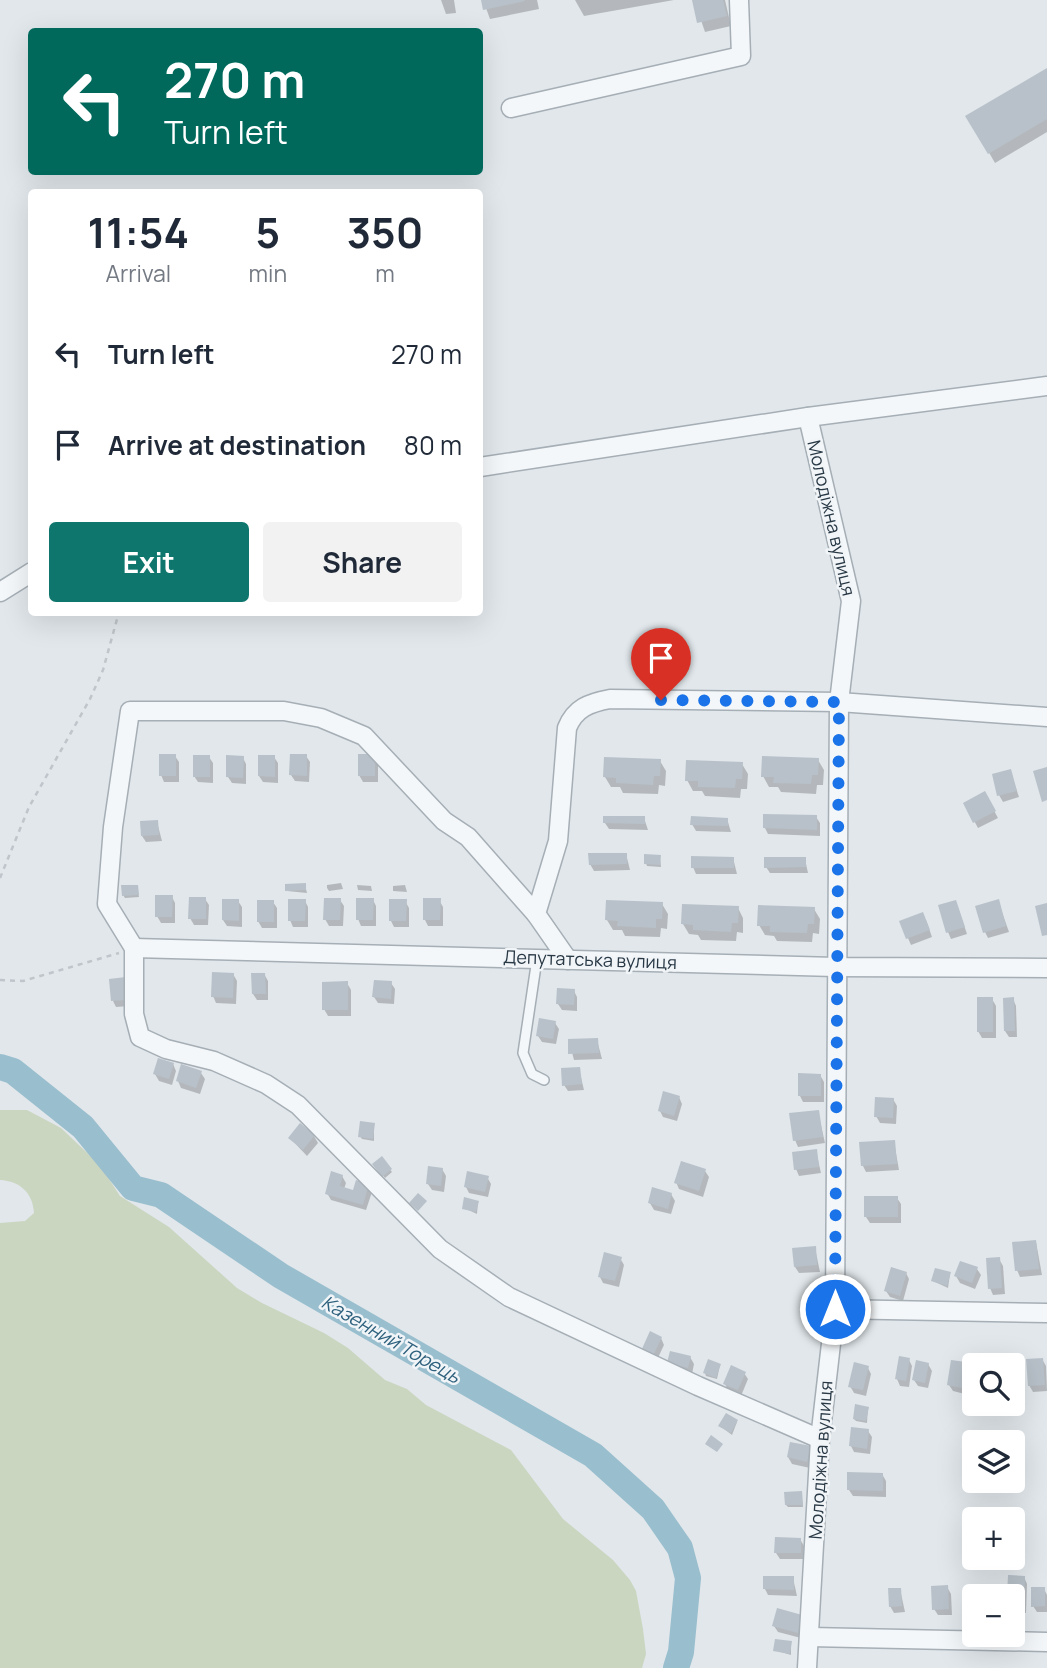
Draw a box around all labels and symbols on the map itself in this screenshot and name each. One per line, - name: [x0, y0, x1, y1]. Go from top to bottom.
- street label: Молодіжна вулиця: [802, 438, 862, 598]
- pin: [631, 628, 691, 700]
- street label: Депутатська вулиця: [503, 944, 677, 974]
- position arrow: [798, 1272, 872, 1346]
- water label: Казенний Торець: [317, 1289, 466, 1390]
- street label: Молодіжна вулиця: [802, 1380, 838, 1540]

